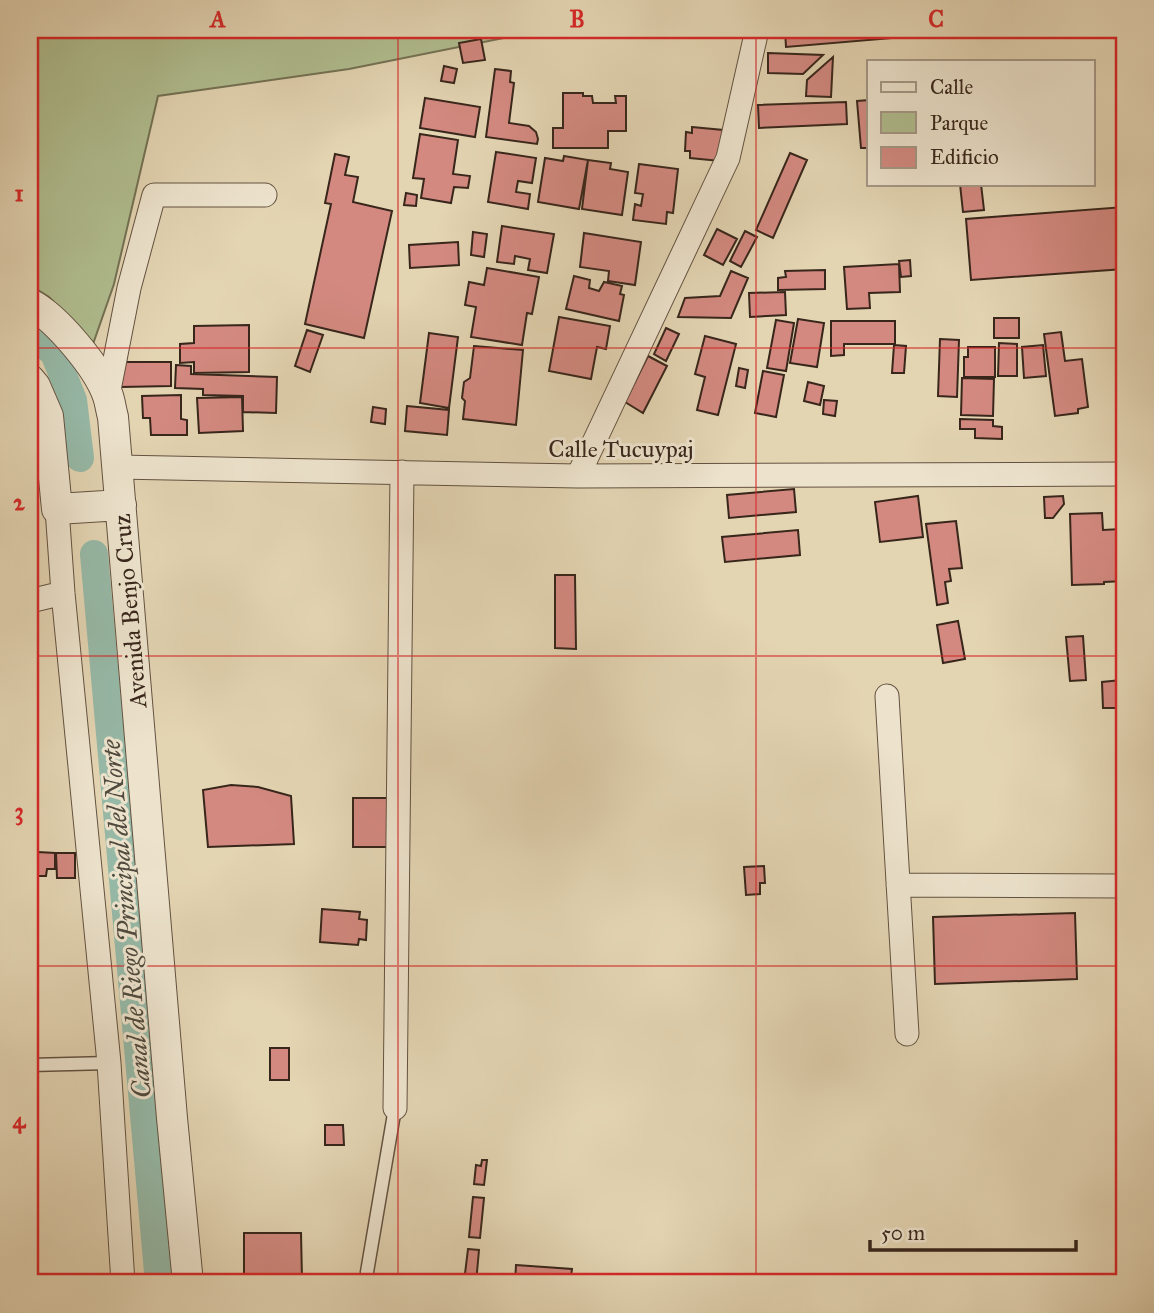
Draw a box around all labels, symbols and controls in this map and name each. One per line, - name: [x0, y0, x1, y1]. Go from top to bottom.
- text: A: [208, 5, 226, 33]
- text: B: [569, 5, 585, 33]
- text: C: [928, 5, 944, 33]
- legend: [867, 60, 1094, 186]
- text: Calle: [930, 74, 973, 100]
- text: Parque: [930, 110, 989, 136]
- text: Edificio: [930, 144, 999, 170]
- text: 1: [14, 179, 24, 207]
- street label: Calle Tucuypaj: [548, 434, 694, 464]
- text: 2: [13, 488, 25, 516]
- street label: Avenida Benjo Cruz: [107, 513, 154, 710]
- water label: Canal de Riego Principal del Norte: [94, 737, 159, 1100]
- text: 3: [14, 797, 24, 826]
- text: 4: [13, 1106, 27, 1134]
- scale bar: [870, 1208, 1077, 1252]
- text: 50 m: [881, 1220, 926, 1246]

